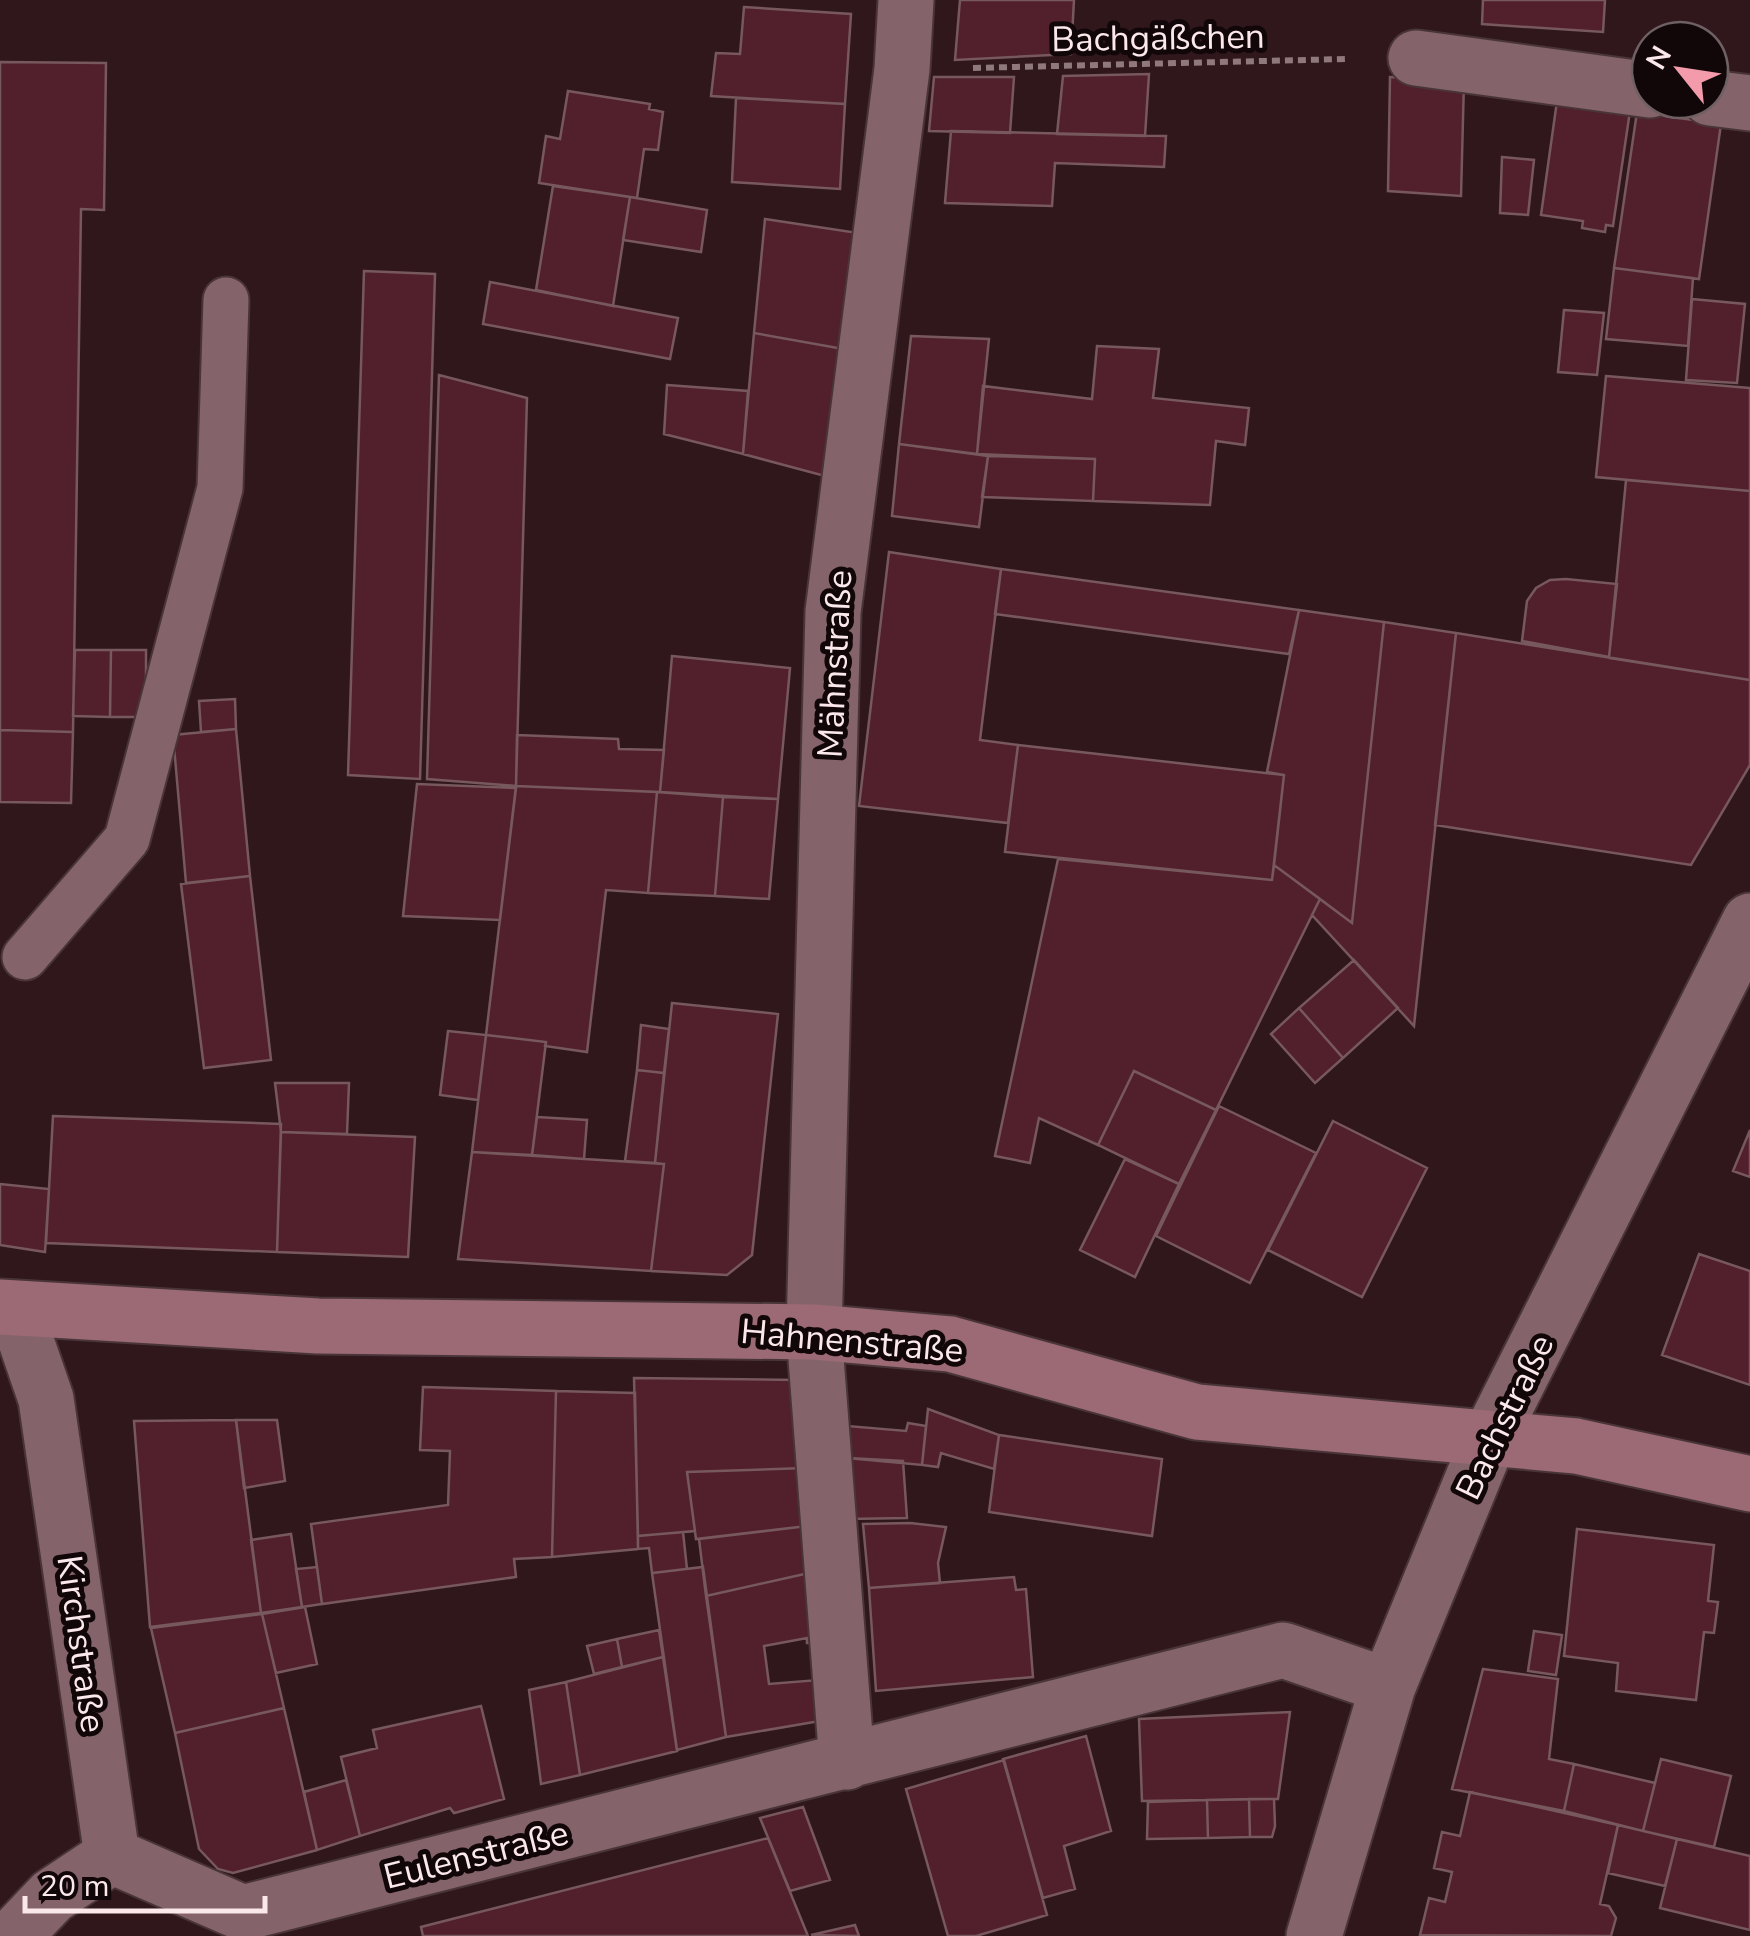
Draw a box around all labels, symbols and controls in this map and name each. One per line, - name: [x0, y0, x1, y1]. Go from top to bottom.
- street label: Bachgäßchen: [1051, 13, 1265, 63]
- north arrow: [1630, 20, 1730, 120]
- text: N: [1638, 39, 1681, 77]
- street label: Mähnstraße: [807, 569, 863, 759]
- street label: Hahnenstraße: [739, 1308, 965, 1374]
- street label: Bachstraße: [1445, 1327, 1565, 1507]
- street label: Kirchstraße: [45, 1552, 117, 1736]
- street label: Eulenstraße: [379, 1809, 573, 1901]
- scale bar: [25, 1851, 265, 1913]
- text: 20 m: [40, 1866, 109, 1907]

